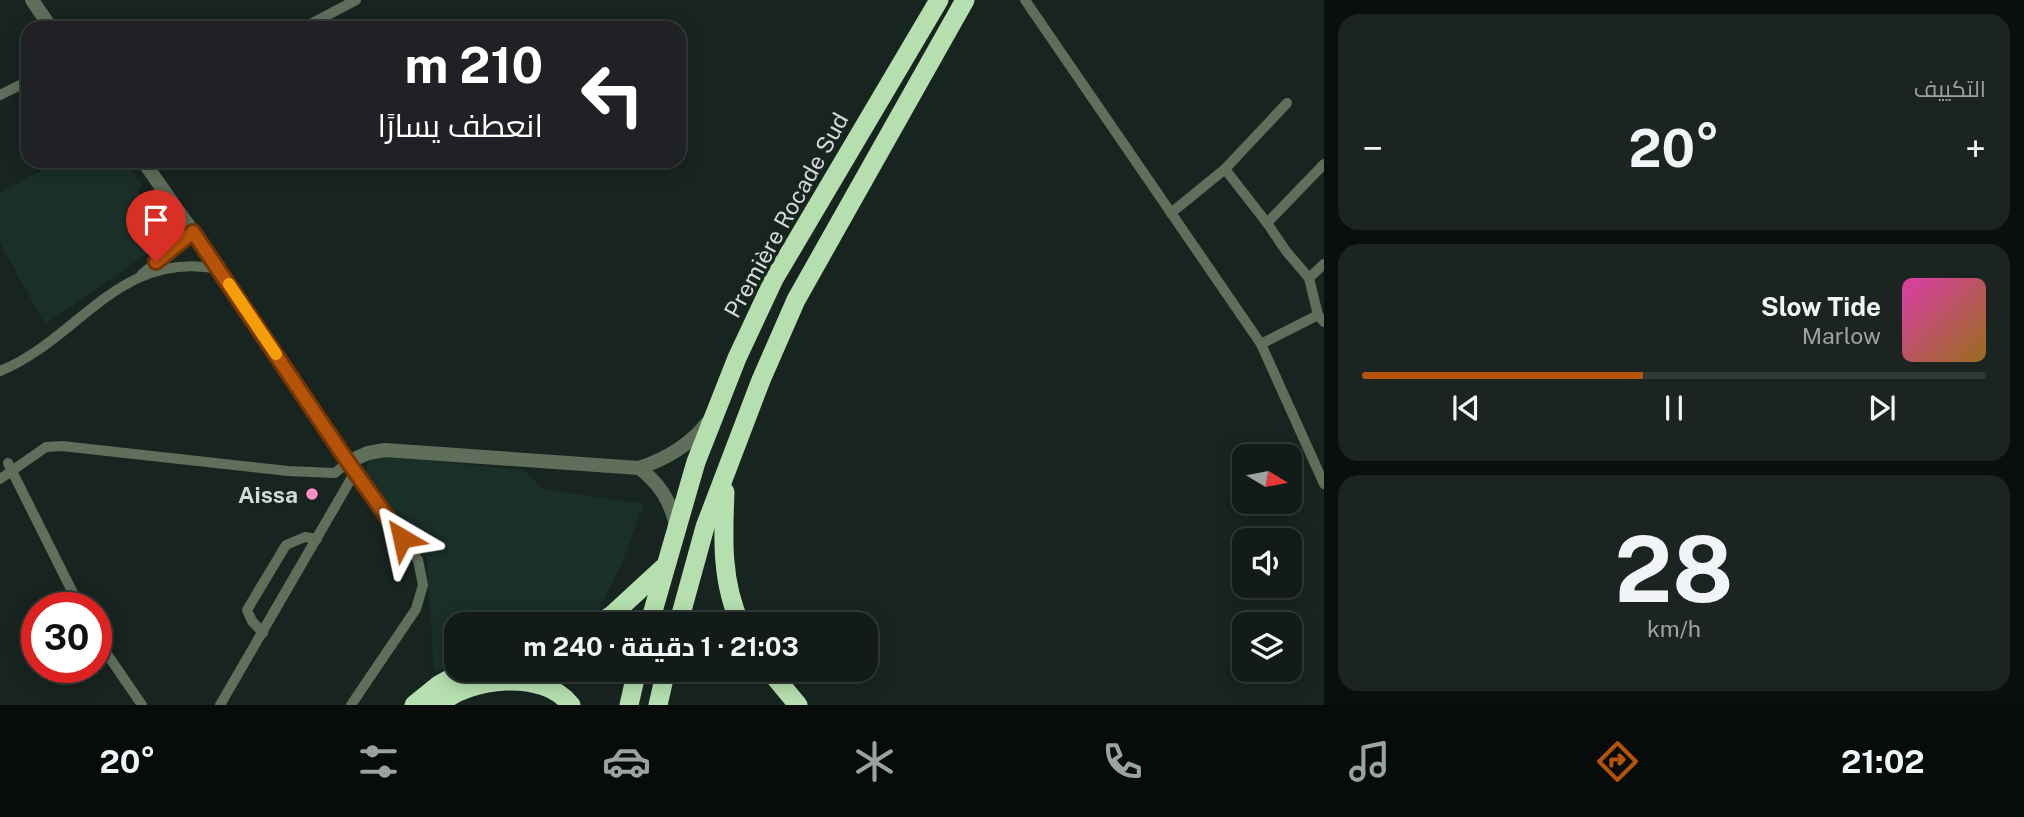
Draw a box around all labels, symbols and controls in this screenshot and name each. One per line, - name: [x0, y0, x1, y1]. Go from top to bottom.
- text: 210 m: [404, 36, 543, 94]
- icon: left: [567, 49, 658, 140]
- text: التكييف: [1914, 75, 1986, 102]
- text: انعطف يسارًا: [377, 107, 543, 144]
- street label: Première Rocade Sud: [718, 108, 854, 322]
- text: 20°: [1628, 118, 1720, 179]
- text: −: [1362, 126, 1383, 171]
- text: +: [1965, 126, 1986, 171]
- pin: [126, 190, 186, 262]
- icon: arrive: [137, 201, 175, 239]
- text: Slow Tide: [1761, 291, 1881, 322]
- text: Marlow: [1802, 322, 1881, 349]
- icon: previous: [1447, 389, 1485, 427]
- icon: pause: [1655, 389, 1693, 427]
- icon: next: [1863, 389, 1901, 427]
- north arrow: [1232, 444, 1302, 514]
- map controls: [1232, 444, 1302, 682]
- place label: Aissa: [238, 481, 298, 508]
- marker: Aissa: [304, 486, 320, 502]
- position arrow: [365, 501, 439, 575]
- text: 28: [1615, 516, 1733, 622]
- button: sound: [1232, 528, 1302, 598]
- speed limit sign: 30: [21, 592, 112, 683]
- button: layers: [1232, 612, 1302, 682]
- text: km/h: [1647, 615, 1701, 642]
- text: 21:03 · 1 دقيقة · 240 m: [523, 631, 799, 662]
- icon: filters: [354, 737, 403, 786]
- icon: car: [602, 737, 651, 786]
- icon: climate: [850, 737, 899, 786]
- icon: phone: [1098, 737, 1147, 786]
- icon: music: [1345, 737, 1394, 786]
- icon: directions: [1593, 737, 1642, 786]
- text: 20°: [99, 743, 156, 780]
- text: 21:02: [1841, 743, 1925, 780]

